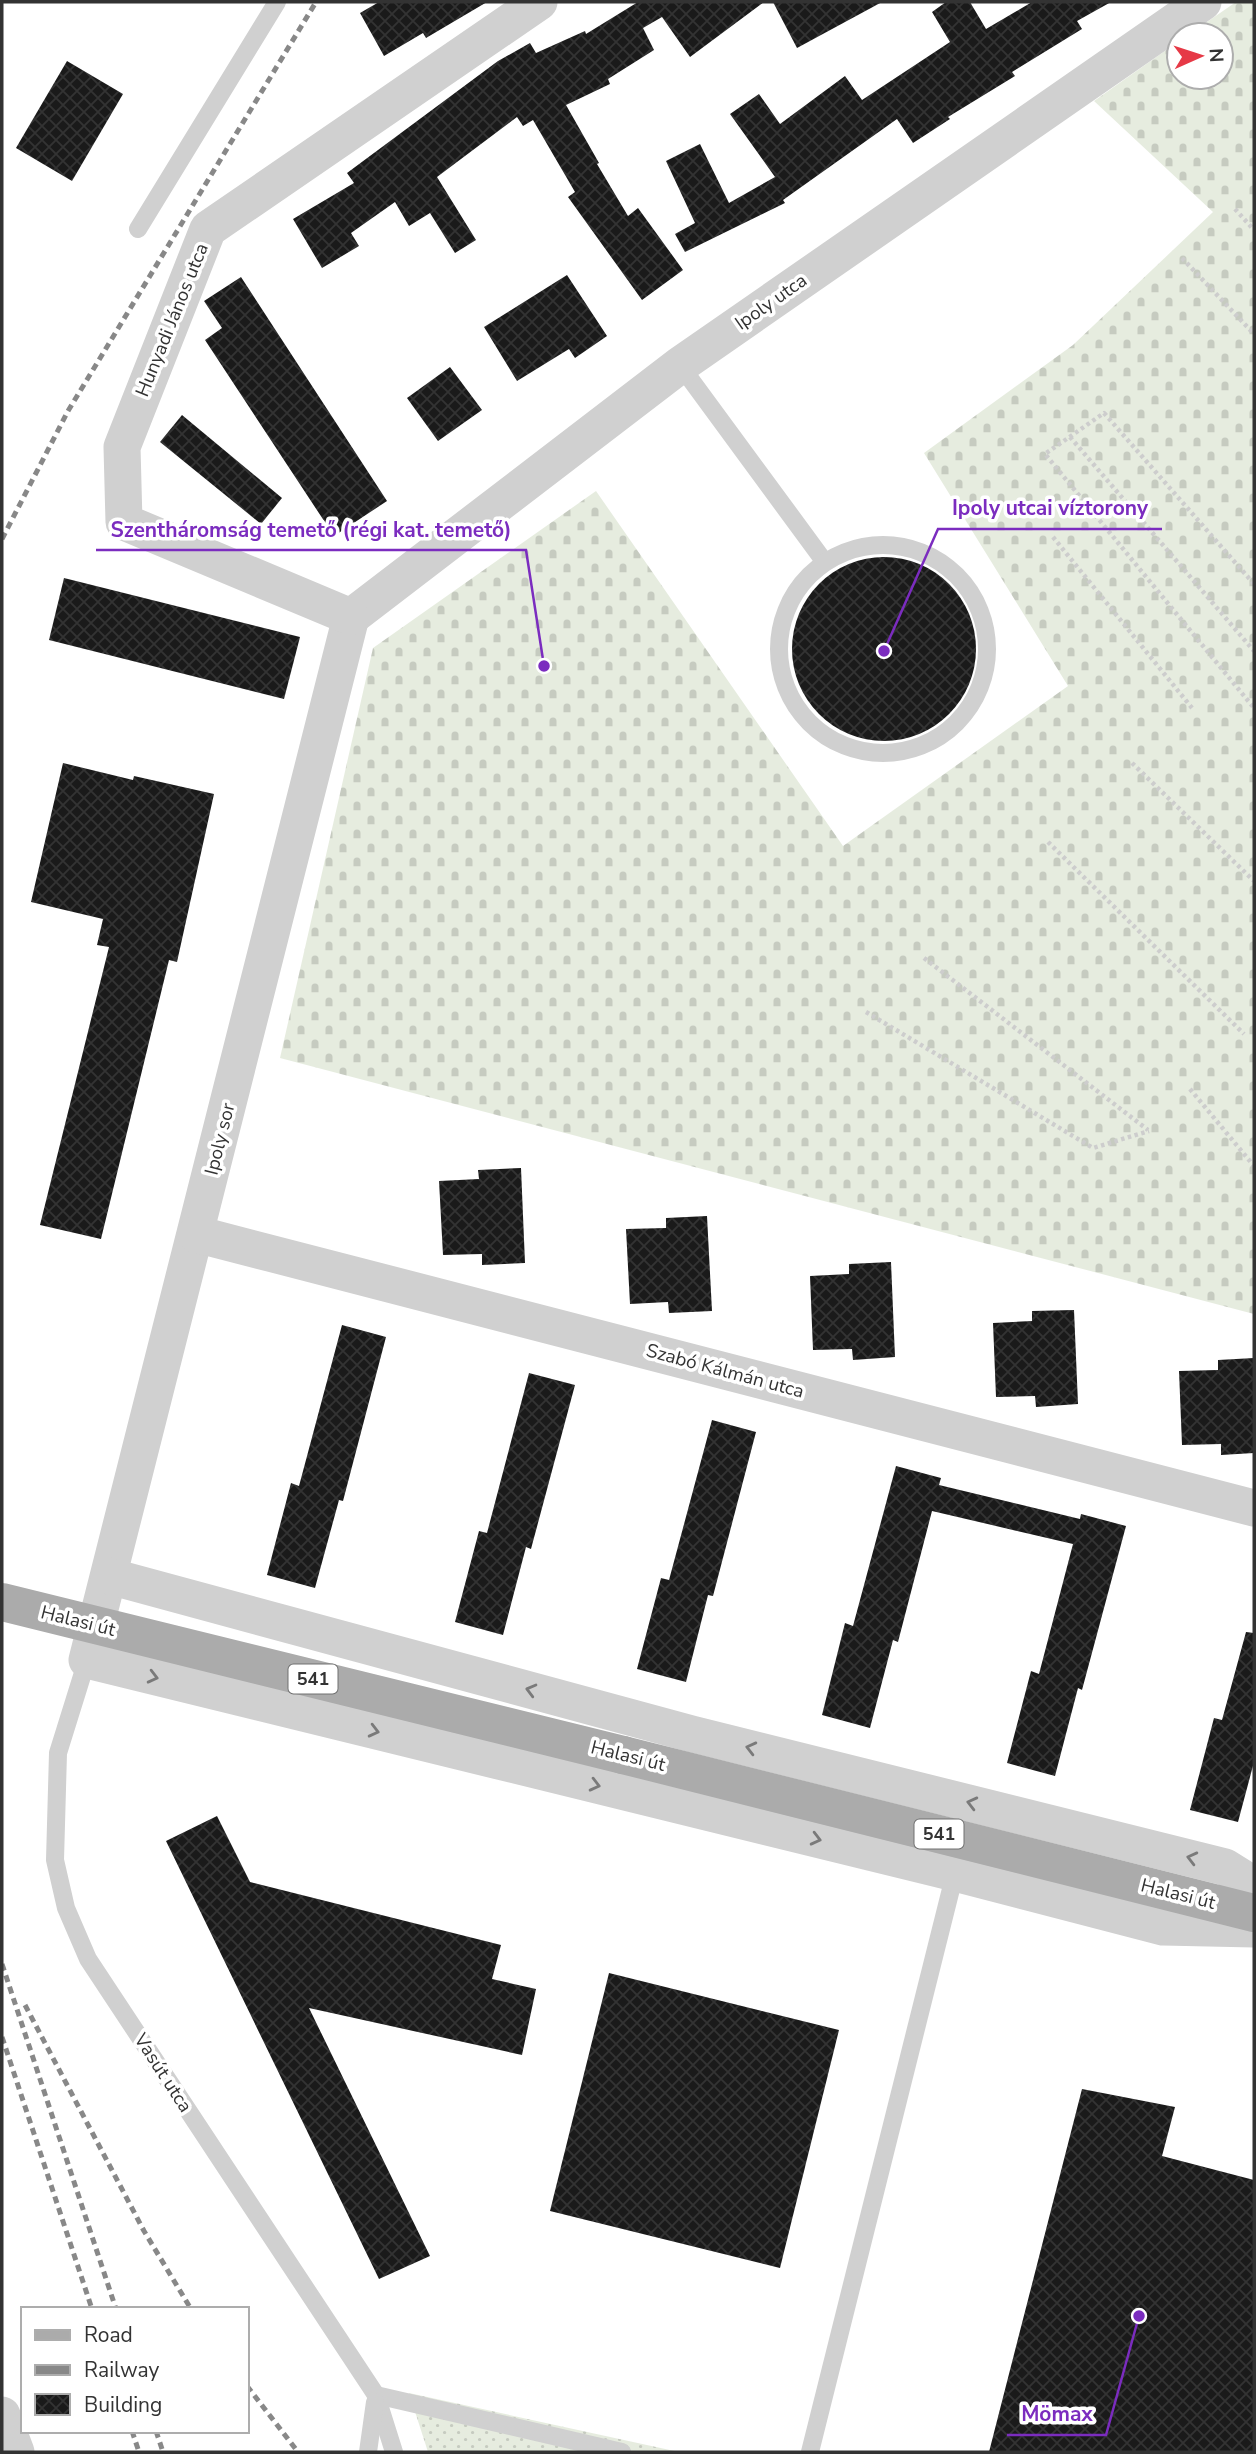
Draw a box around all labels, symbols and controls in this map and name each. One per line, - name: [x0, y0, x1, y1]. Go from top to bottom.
- north arrow: [1165, 21, 1235, 91]
- text: N: [1203, 47, 1229, 63]
- street label: Hunyadi János utca: [129, 239, 215, 401]
- street label: Ipoly utca: [730, 268, 812, 336]
- callout: Ipoly utcai víztorony: [938, 487, 1162, 529]
- text: Ipoly utcai víztorony: [952, 494, 1149, 522]
- callout: Szentháromság temető (régi kat. temető): [96, 508, 526, 550]
- text: Szentháromság temető (régi kat. temető): [110, 516, 512, 544]
- street label: Ipoly sor: [199, 1100, 241, 1178]
- street label: Szabó Kálmán utca: [643, 1337, 807, 1405]
- street label: Halasi út: [38, 1599, 118, 1643]
- road number: 541: [288, 1664, 338, 1694]
- one-way arrow: [147, 1668, 159, 1683]
- one-way arrow: [525, 1684, 537, 1698]
- one-way arrow: [368, 1723, 380, 1737]
- street label: Halasi út: [588, 1734, 668, 1778]
- one-way arrow: [745, 1742, 757, 1756]
- one-way arrow: [589, 1777, 601, 1791]
- one-way arrow: [966, 1797, 978, 1811]
- road number: 541: [914, 1820, 964, 1848]
- one-way arrow: [810, 1831, 822, 1845]
- one-way arrow: [1187, 1852, 1199, 1866]
- street label: Halasi út: [1138, 1872, 1218, 1916]
- street label: Vasút utca: [127, 2028, 198, 2118]
- legend: [21, 2307, 248, 2433]
- text: Road: [84, 2321, 133, 2349]
- text: Railway: [84, 2356, 159, 2384]
- text: Building: [84, 2391, 162, 2419]
- callout: Mömax: [1007, 2393, 1106, 2435]
- text: Mömax: [1021, 2400, 1093, 2428]

